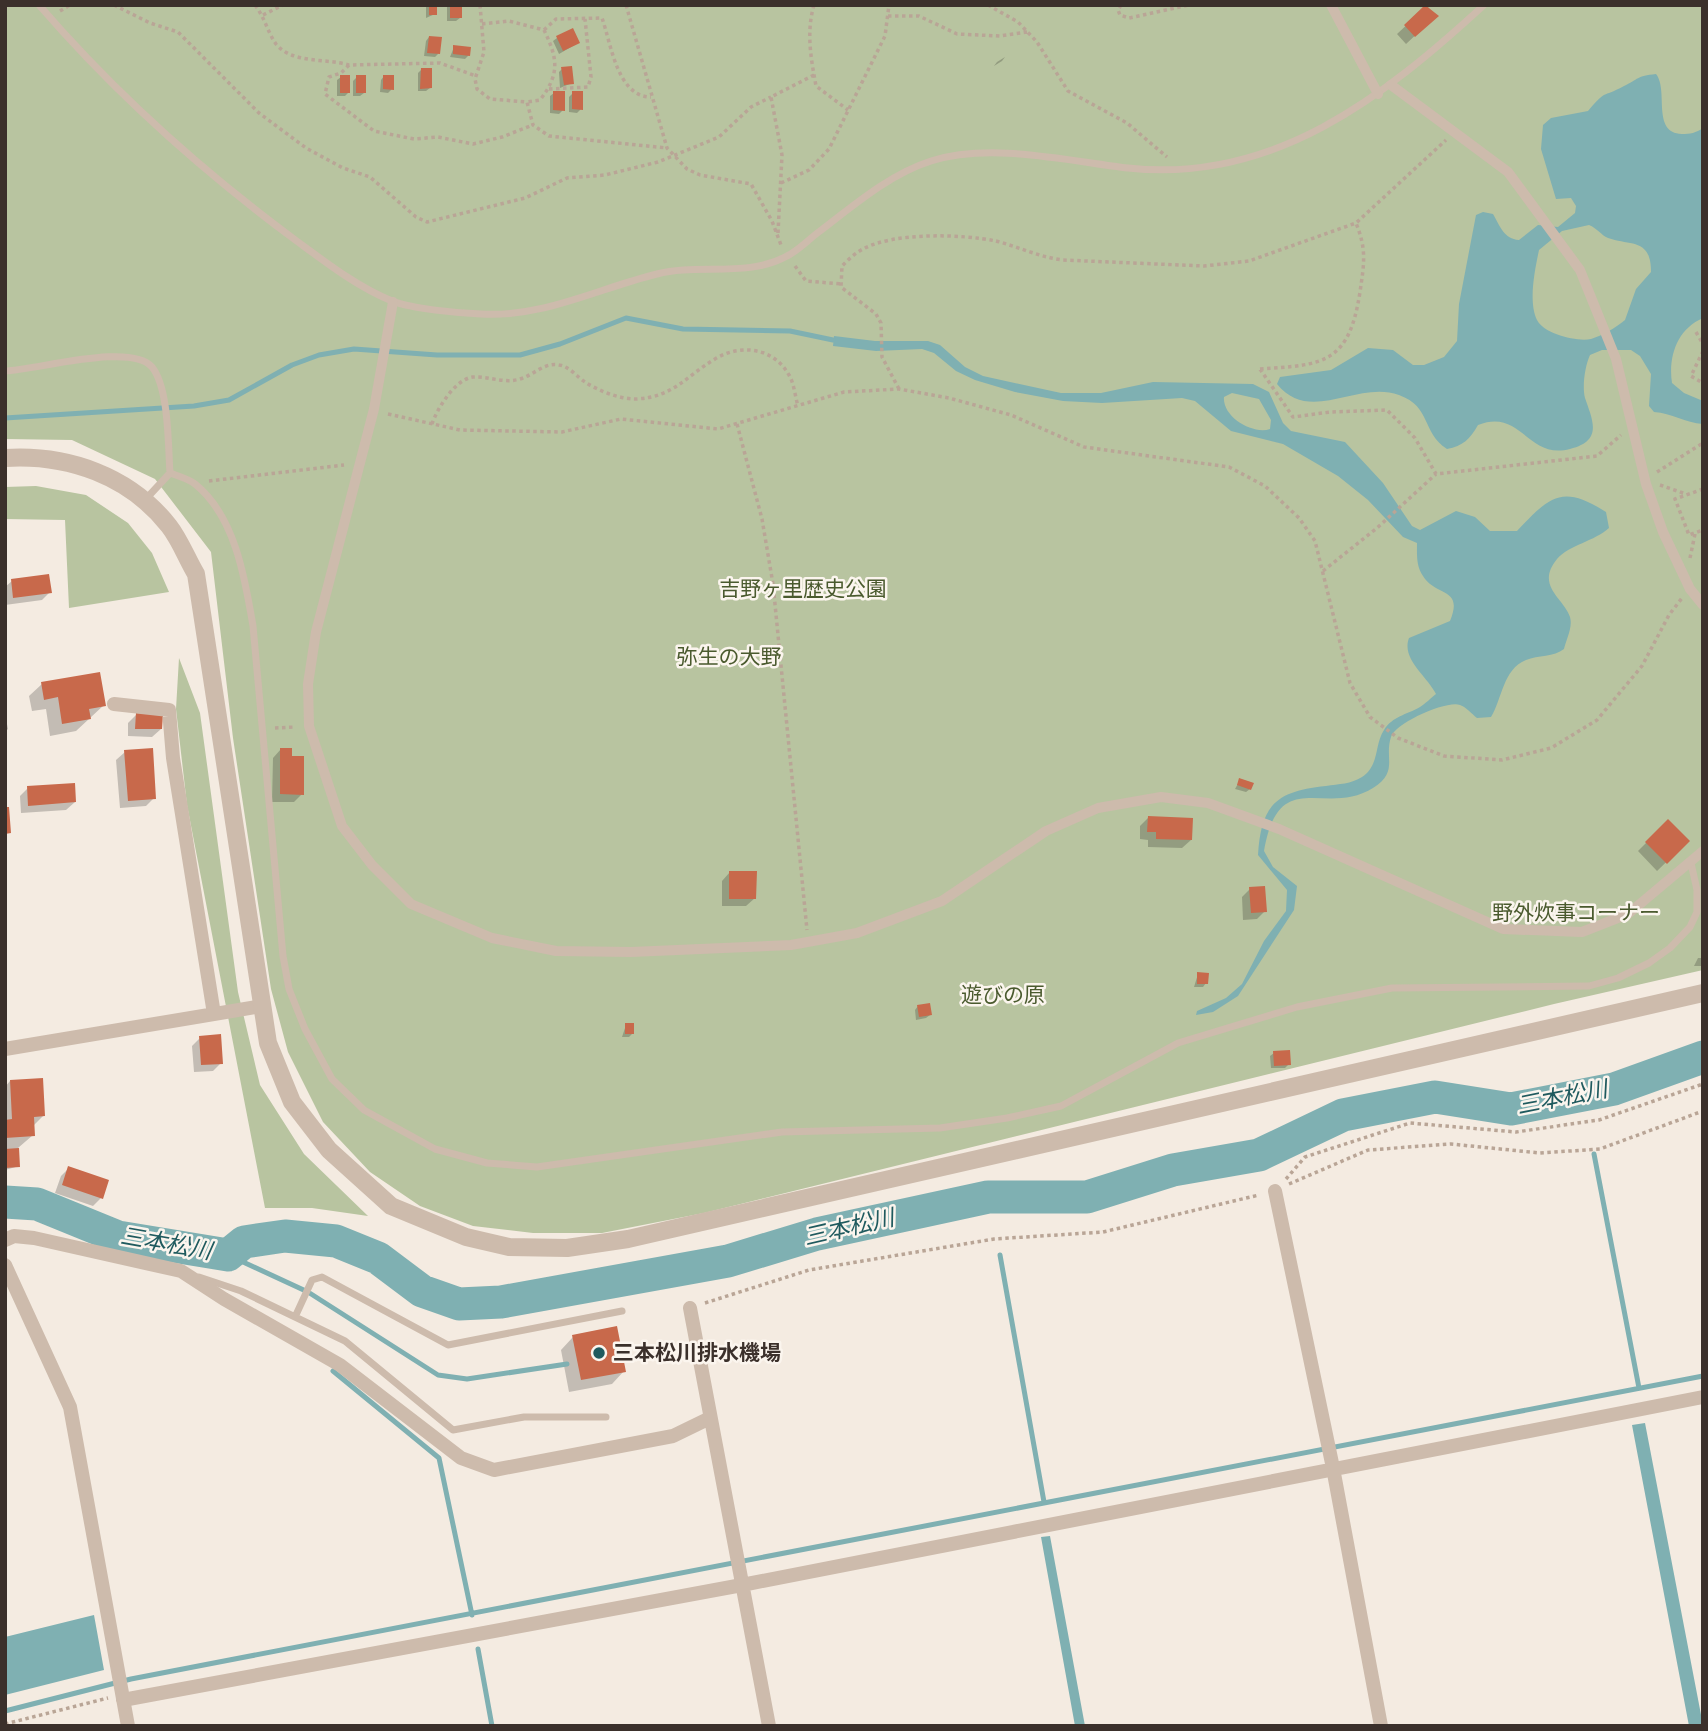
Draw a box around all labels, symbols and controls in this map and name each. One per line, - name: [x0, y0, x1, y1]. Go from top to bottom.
- park label: 吉野ヶ里歴史公園: [719, 577, 887, 602]
- park label: 弥生の大野: [677, 645, 782, 670]
- park label: 野外炊事コーナー: [1492, 901, 1660, 926]
- park label: 遊びの原: [961, 983, 1045, 1008]
- water label: 三本松川: [1514, 1075, 1613, 1121]
- water label: 三本松川: [801, 1203, 900, 1252]
- water label: 三本松川: [118, 1222, 217, 1266]
- place label: 三本松川排水機場: [613, 1341, 781, 1366]
- marker: 三本松川排水機場: [591, 1345, 607, 1361]

